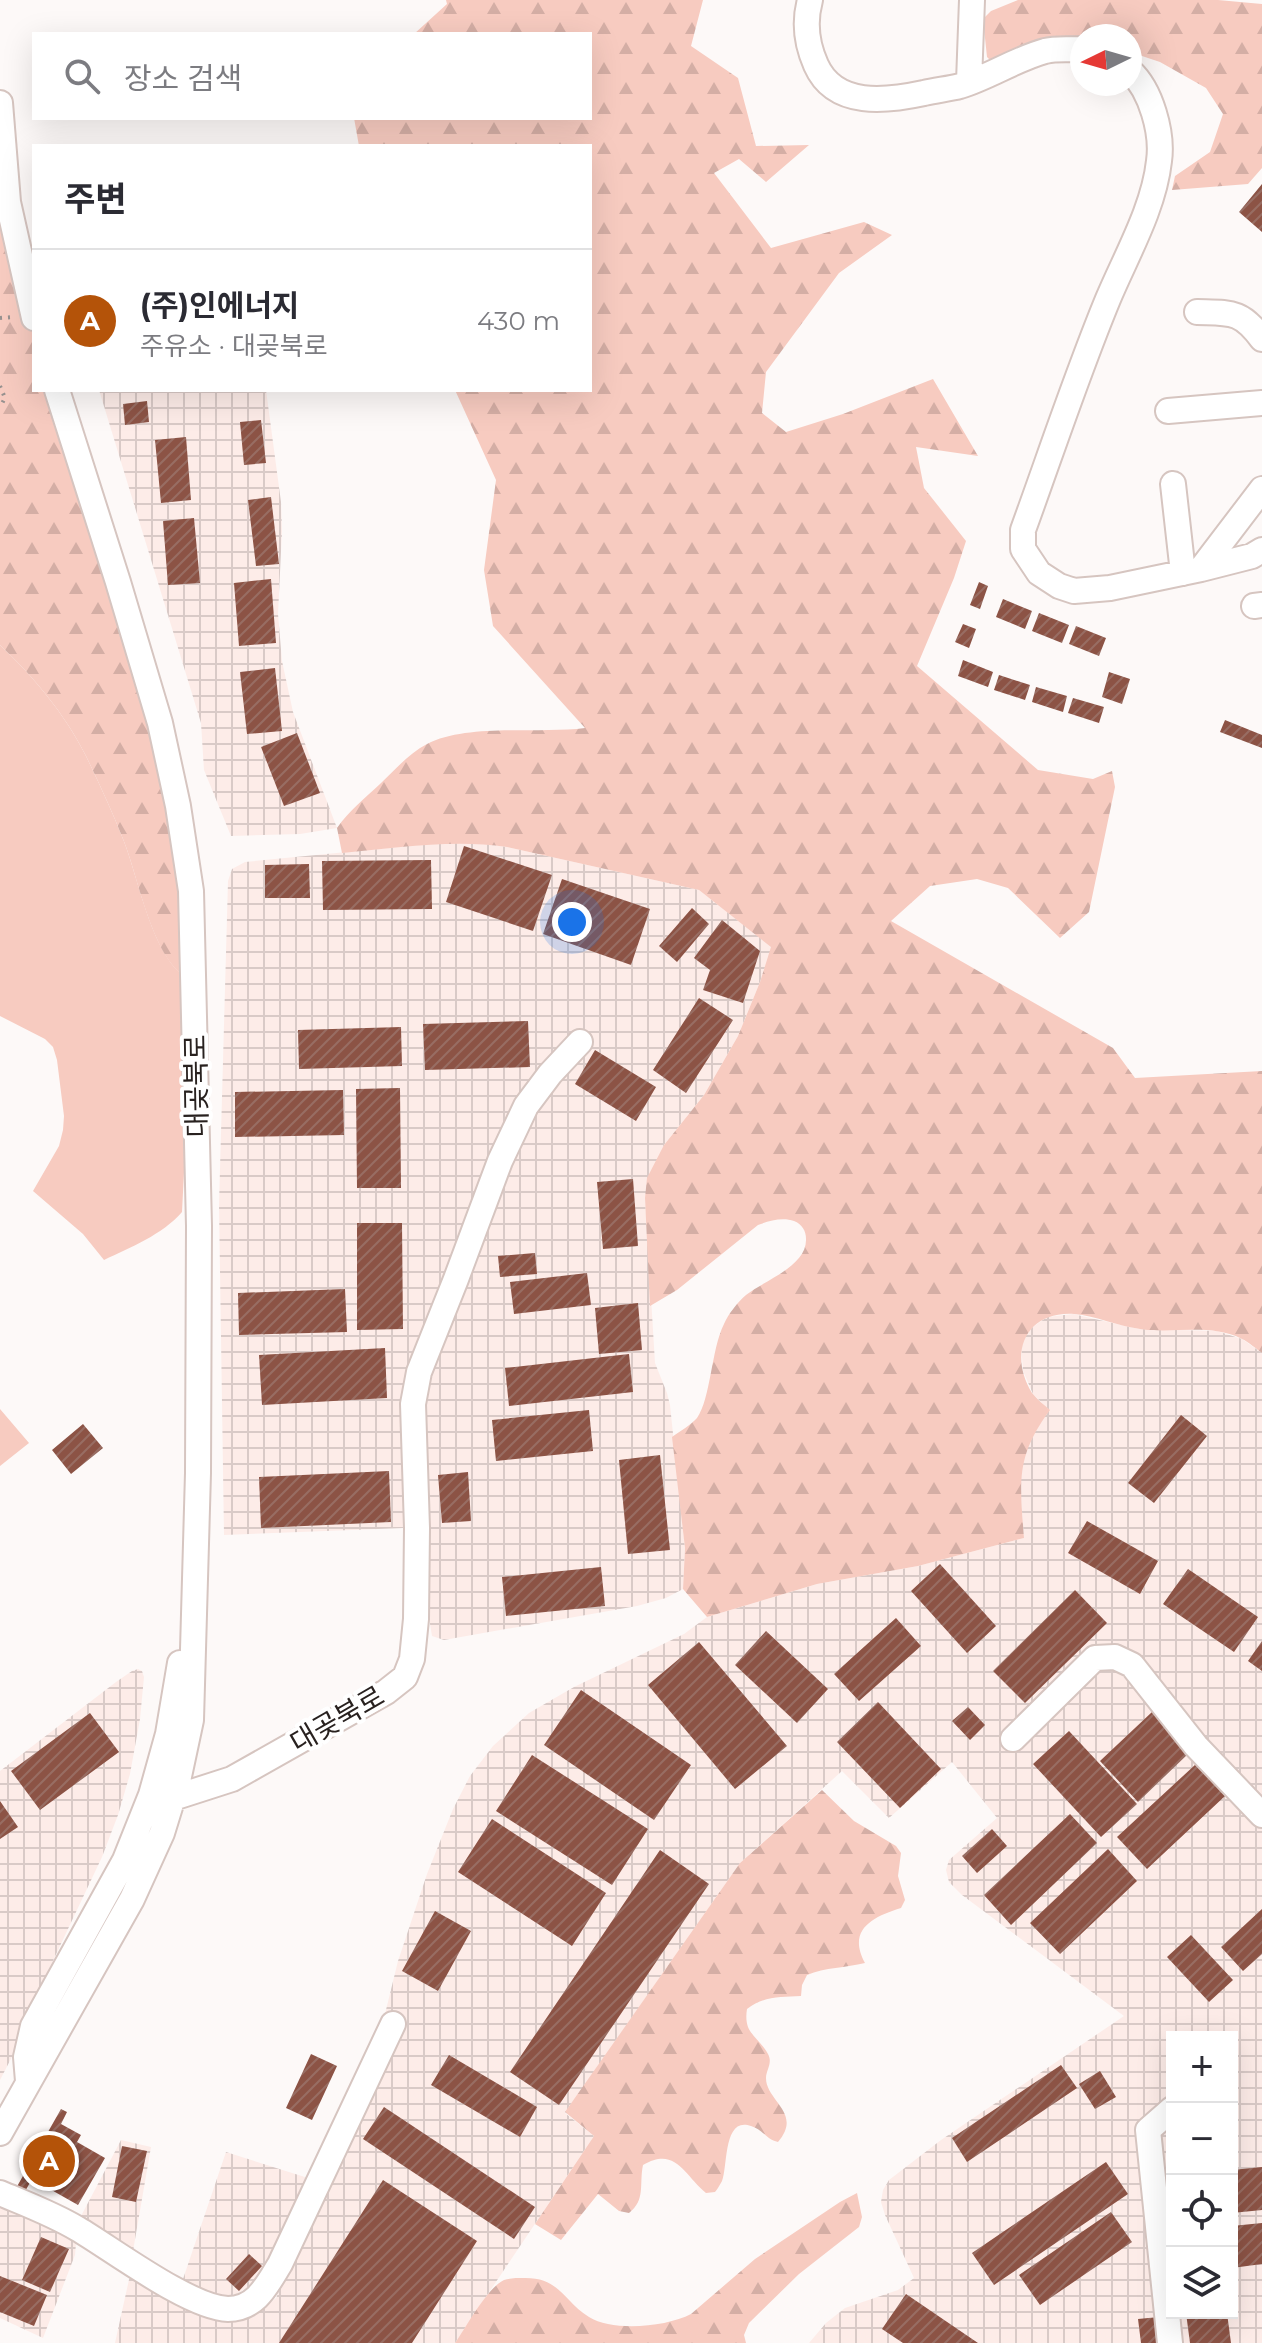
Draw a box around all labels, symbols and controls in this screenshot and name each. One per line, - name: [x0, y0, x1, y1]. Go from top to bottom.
- north arrow: [1070, 24, 1142, 96]
- search box: [32, 32, 592, 120]
- icon: search: [60, 54, 104, 98]
- text: 장소 검색: [124, 60, 242, 97]
- text: 주변: [64, 178, 127, 220]
- text: (주)인에너지: [140, 287, 299, 324]
- text: A: [80, 305, 100, 337]
- text: 430 m: [477, 305, 560, 337]
- text: 주유소 · 대곶북로: [140, 330, 328, 362]
- your location: [552, 902, 592, 942]
- street label: 대곶북로: [178, 1034, 214, 1138]
- street label: 대곶북로: [284, 1679, 390, 1759]
- map controls: [1166, 2031, 1238, 2319]
- button: +: [1166, 2031, 1238, 2103]
- button: −: [1166, 2103, 1238, 2175]
- pin: A: [23, 2131, 75, 2191]
- button: locate: [1166, 2175, 1238, 2247]
- button: layers: [1166, 2247, 1238, 2319]

